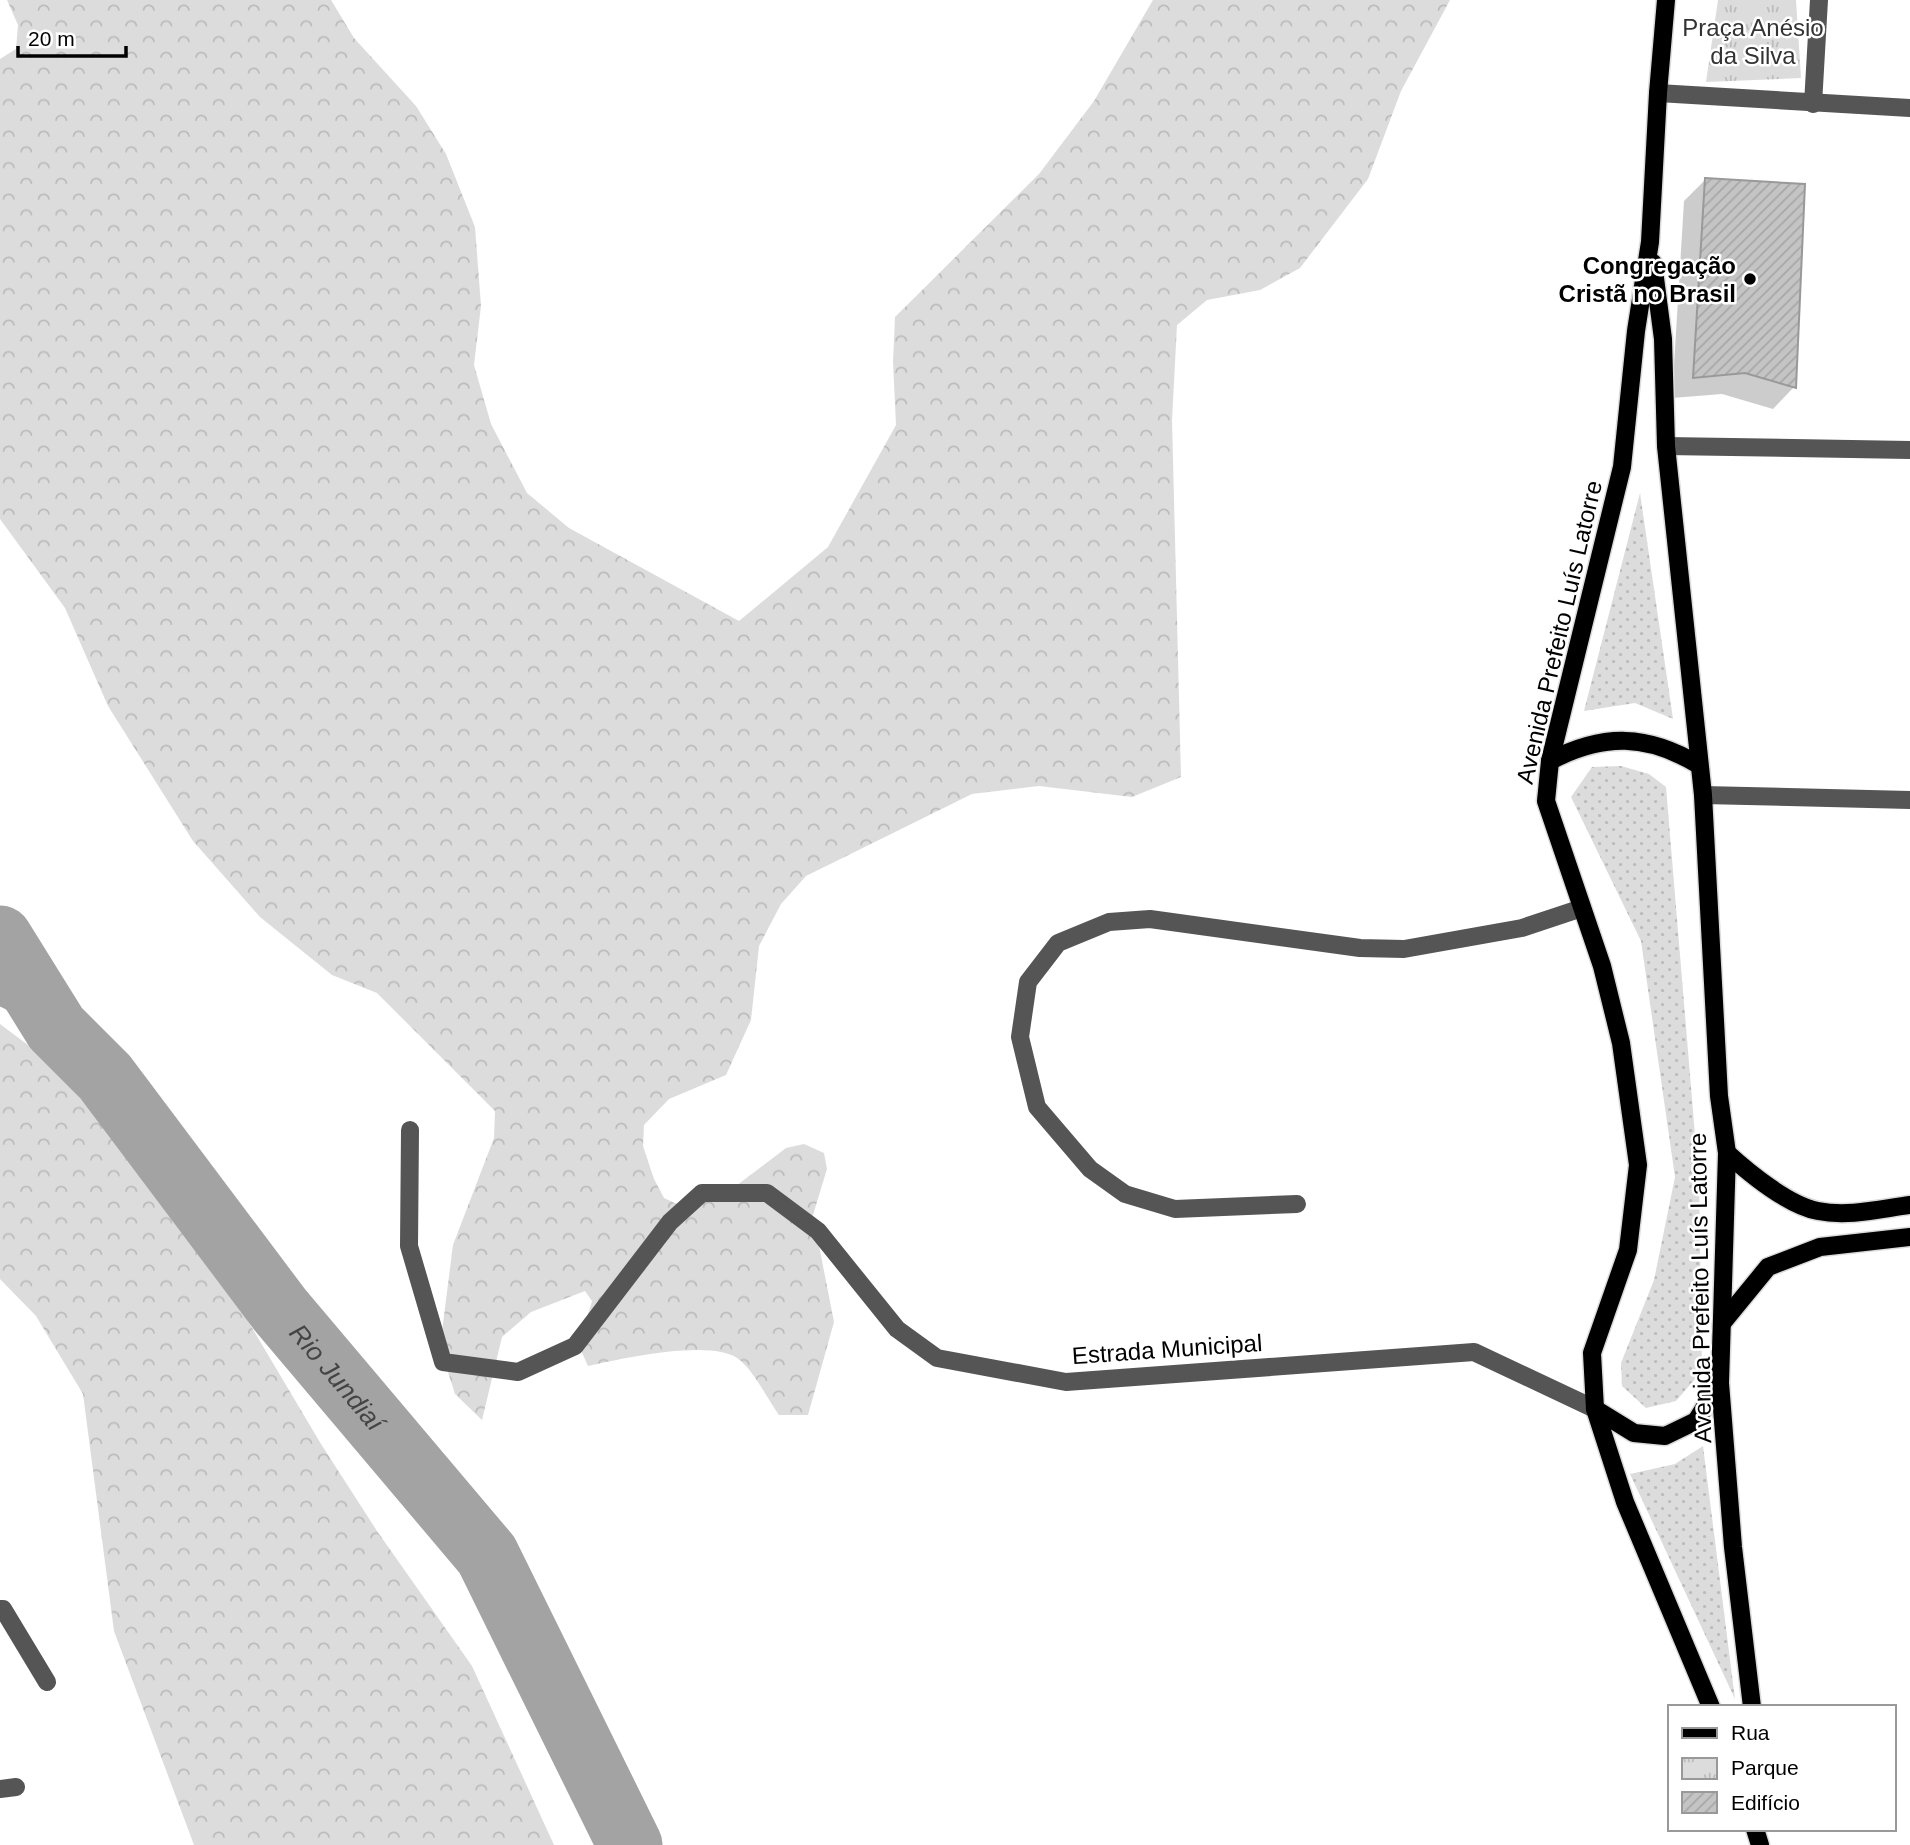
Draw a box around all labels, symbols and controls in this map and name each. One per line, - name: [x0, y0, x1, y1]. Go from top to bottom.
- scale bar: [18, 14, 126, 58]
- park label: Praça Anésio da Silva: [1682, 14, 1824, 69]
- text: 20 m: [28, 27, 75, 50]
- place label: Congregação Cristã no Brasil: [1559, 252, 1736, 307]
- marker: Congregação Cristã no Brasil: [1742, 271, 1758, 287]
- street label: Avenida Prefeito Luís Latorre: [1511, 478, 1607, 786]
- street label: Avenida Prefeito Luís Latorre: [1684, 1133, 1716, 1443]
- water label: Rio Jundiaí: [284, 1318, 392, 1439]
- street label: Estrada Municipal: [1071, 1329, 1263, 1369]
- legend: [1668, 1705, 1896, 1831]
- text: Rua: [1731, 1721, 1770, 1744]
- text: Parque: [1731, 1756, 1799, 1779]
- text: Edifício: [1731, 1791, 1800, 1814]

